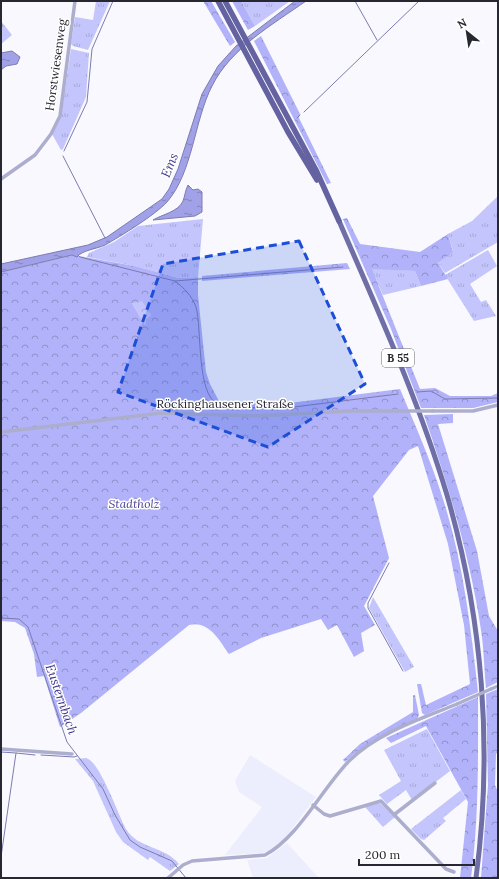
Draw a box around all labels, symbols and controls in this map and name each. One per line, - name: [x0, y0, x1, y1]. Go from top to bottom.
- north arrow: [447, 12, 487, 52]
- text: N: [455, 15, 470, 32]
- street label: Horstwiesenweg: [42, 18, 69, 112]
- water label: Ems: [157, 150, 182, 180]
- road number: B 55: [382, 349, 414, 367]
- street label: Röckinghausener Straße: [157, 396, 294, 411]
- park label: Stadtholz: [109, 496, 160, 511]
- water label: Eusternbach: [42, 662, 82, 737]
- scale bar: [359, 841, 474, 867]
- text: 200 m: [365, 847, 401, 862]

